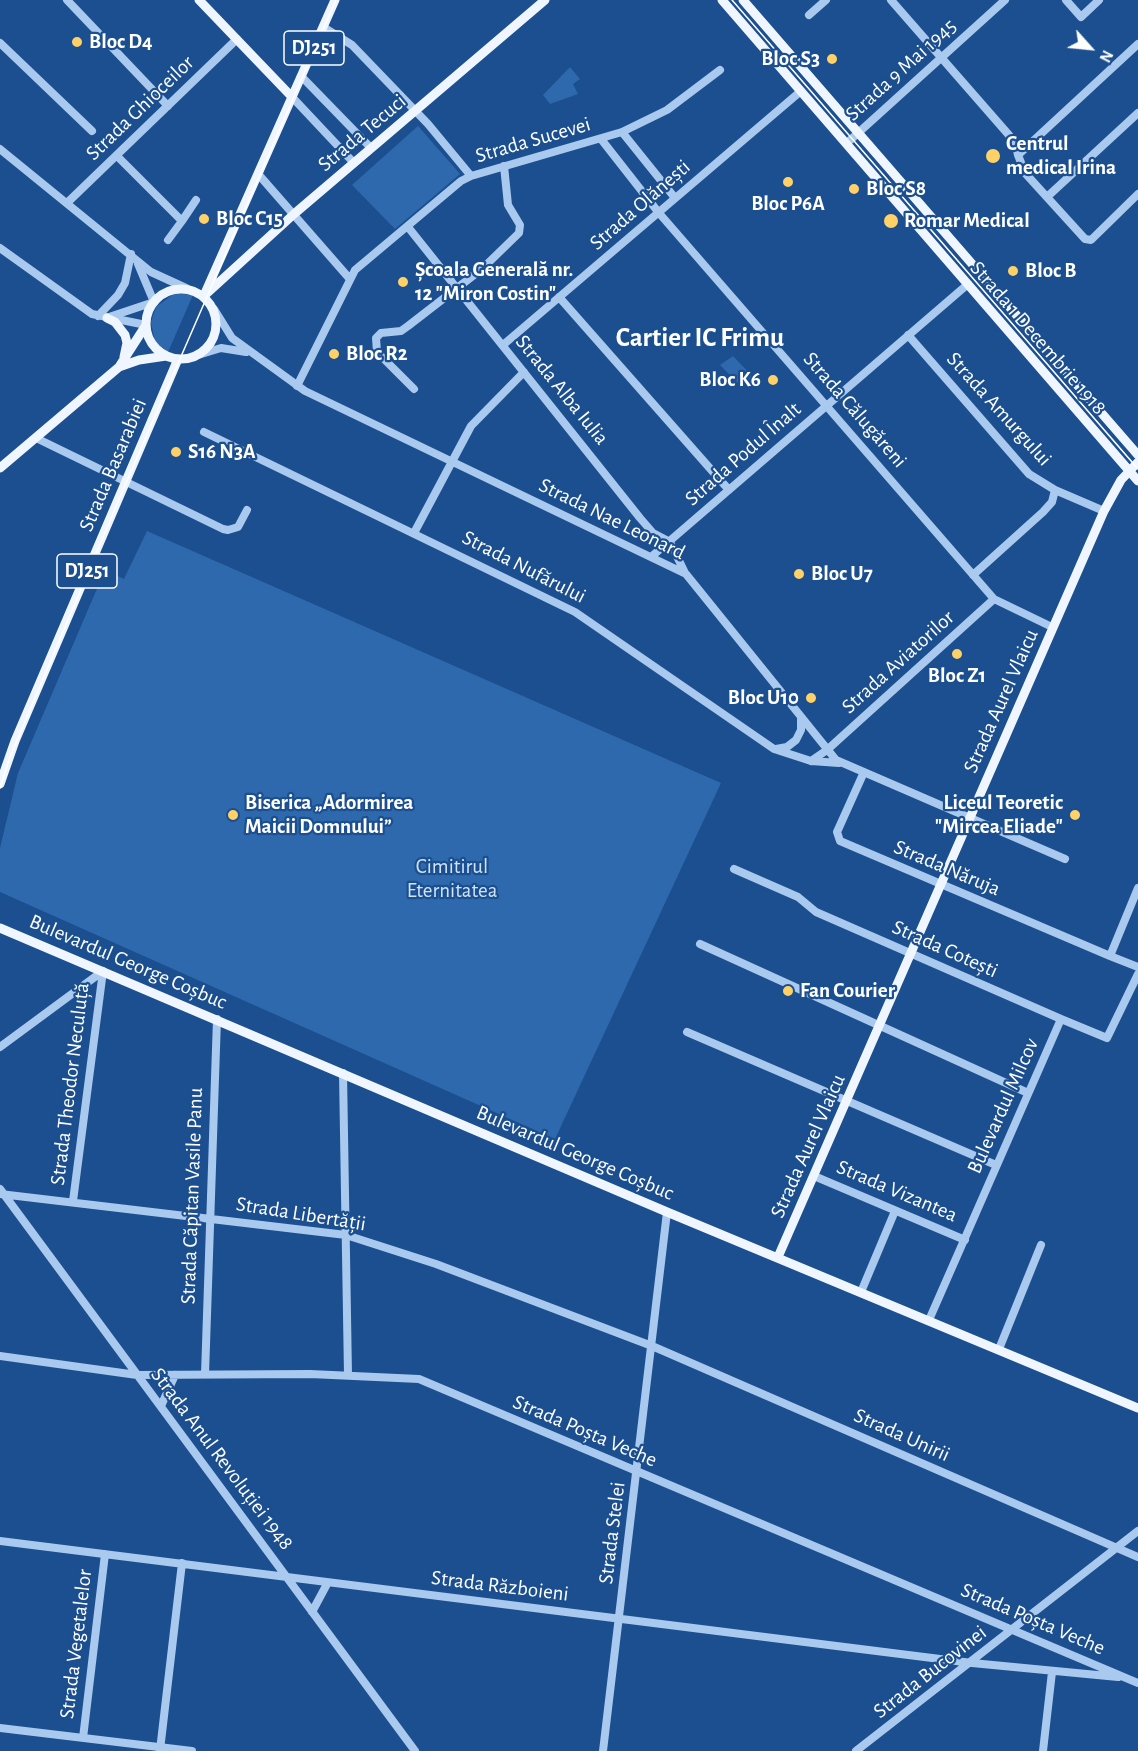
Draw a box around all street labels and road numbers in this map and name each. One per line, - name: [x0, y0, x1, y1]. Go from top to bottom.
- street label: Strada 9 Mai 1945: [840, 14, 962, 126]
- road number: DJ251: [284, 31, 344, 65]
- street label: Strada Ghioceilor: [81, 50, 199, 166]
- street label: Strada Tecuci: [313, 89, 411, 177]
- street label: Strada Sucevei: [473, 112, 593, 168]
- street label: Strada Olănești: [585, 154, 695, 256]
- street label: Strada 1 Decembrie 1918: [964, 256, 1112, 420]
- street label: Strada Alba Iulia: [510, 330, 614, 450]
- street label: Strada Călugăreni: [798, 347, 912, 473]
- street label: Strada Amurgului: [941, 347, 1057, 471]
- street label: Strada Basarabiei: [74, 395, 152, 535]
- street label: Strada Podul Înalt: [680, 397, 806, 511]
- street label: Strada Nae Leonard: [535, 473, 689, 565]
- street label: Strada Nufărului: [458, 525, 590, 609]
- road number: DJ251: [57, 554, 117, 588]
- street label: Strada Aviatorilor: [837, 605, 959, 719]
- street label: Strada Aurel Vlaicu: [958, 625, 1044, 777]
- street label: Strada Năruja: [890, 834, 1004, 902]
- street label: Bulevardul George Coșbuc: [25, 909, 231, 1015]
- street label: Strada Cotești: [888, 914, 1002, 984]
- street label: Strada Theodor Neculuță: [45, 981, 95, 1187]
- street label: Bulevardul Milcov: [962, 1034, 1044, 1178]
- street label: Strada Aurel Vlaicu: [765, 1070, 851, 1222]
- street label: Strada Căpitan Vasile Panu: [176, 1087, 208, 1305]
- street label: Bulevardul George Coșbuc: [472, 1100, 678, 1206]
- street label: Strada Vizantea: [833, 1154, 961, 1228]
- street label: Strada Libertății: [234, 1191, 368, 1237]
- street label: Strada Anul Revoluției 1948: [145, 1363, 299, 1555]
- street label: Strada Poșta Veche: [509, 1389, 661, 1473]
- street label: Strada Unirii: [850, 1403, 954, 1467]
- street label: Strada Stelei: [593, 1480, 631, 1586]
- street label: Strada Războieni: [430, 1565, 570, 1607]
- street label: Strada Vegetalelor: [54, 1568, 98, 1720]
- street label: Strada Poșta Veche: [957, 1577, 1109, 1661]
- street label: Strada Bucovinei: [868, 1620, 992, 1724]

